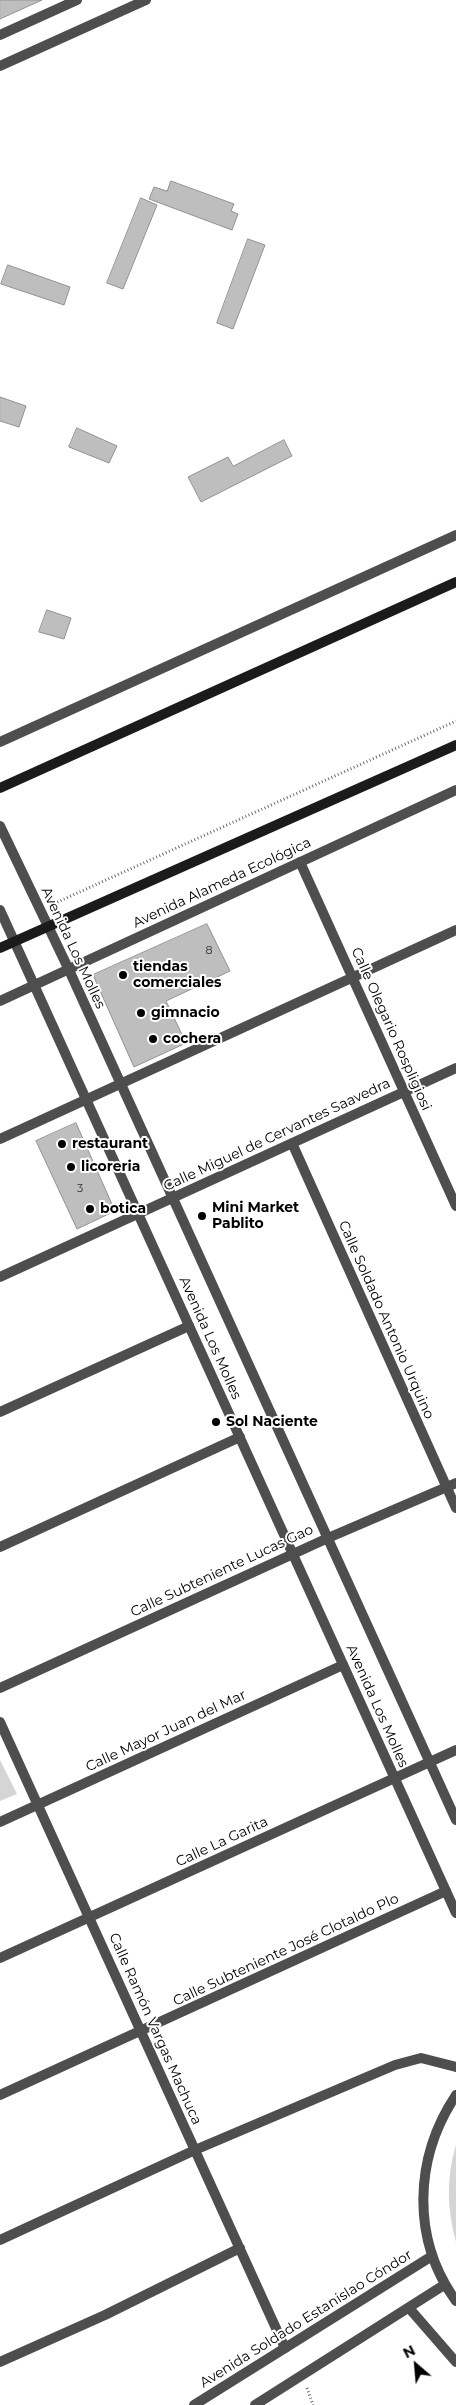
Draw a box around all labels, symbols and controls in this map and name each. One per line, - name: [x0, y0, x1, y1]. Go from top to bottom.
- street label: Avenida Alameda Ecológica: [130, 834, 314, 932]
- street label: Avenida Los Molles: [37, 884, 109, 1012]
- house number: 8: [205, 944, 213, 958]
- street label: Calle Olegario Rospligiosi: [347, 945, 435, 1113]
- place label: tiendas comerciales: [133, 959, 221, 992]
- marker: tiendas comerciales: [117, 969, 129, 981]
- place label: gimnacio: [151, 1005, 220, 1021]
- marker: gimnacio: [135, 1007, 147, 1019]
- place label: cochera: [163, 1031, 221, 1047]
- marker: cochera: [147, 1033, 159, 1045]
- street label: Calle Miguel de Cervantes Saavedra: [161, 1075, 393, 1195]
- place label: restaurant: [72, 1136, 148, 1152]
- marker: restaurant: [56, 1138, 68, 1150]
- place label: licoreria: [81, 1159, 140, 1175]
- marker: licoreria: [65, 1161, 77, 1173]
- house number: 3: [77, 1182, 83, 1196]
- place label: Mini Market Pablito: [212, 1200, 299, 1232]
- place label: botica: [100, 1201, 146, 1217]
- marker: botica: [84, 1203, 96, 1215]
- marker: Mini Market Pablito: [196, 1210, 208, 1222]
- street label: Calle Soldado Antonio Urquino: [335, 1218, 437, 1422]
- street label: Avenida Los Molles: [175, 1274, 245, 1402]
- place label: Sol Naciente: [226, 1414, 318, 1430]
- marker: Sol Naciente: [210, 1416, 222, 1428]
- street label: Calle Subteniente Lucas Gao: [128, 1521, 316, 1621]
- street label: Avenida Los Molles: [342, 1642, 412, 1770]
- street label: Calle Mayor Juan del Mar: [83, 1686, 249, 1776]
- street label: Calle La Garita: [173, 1813, 271, 1871]
- street label: Calle Subteniente José Clotaldo Plo: [171, 1890, 401, 2010]
- street label: Calle Ramón Vargas Machuca: [105, 1930, 205, 2128]
- street label: Avenida Soldado Estanislao Cóndor: [197, 2246, 415, 2392]
- north arrow: [391, 2340, 441, 2390]
- text: N: [400, 2341, 418, 2362]

